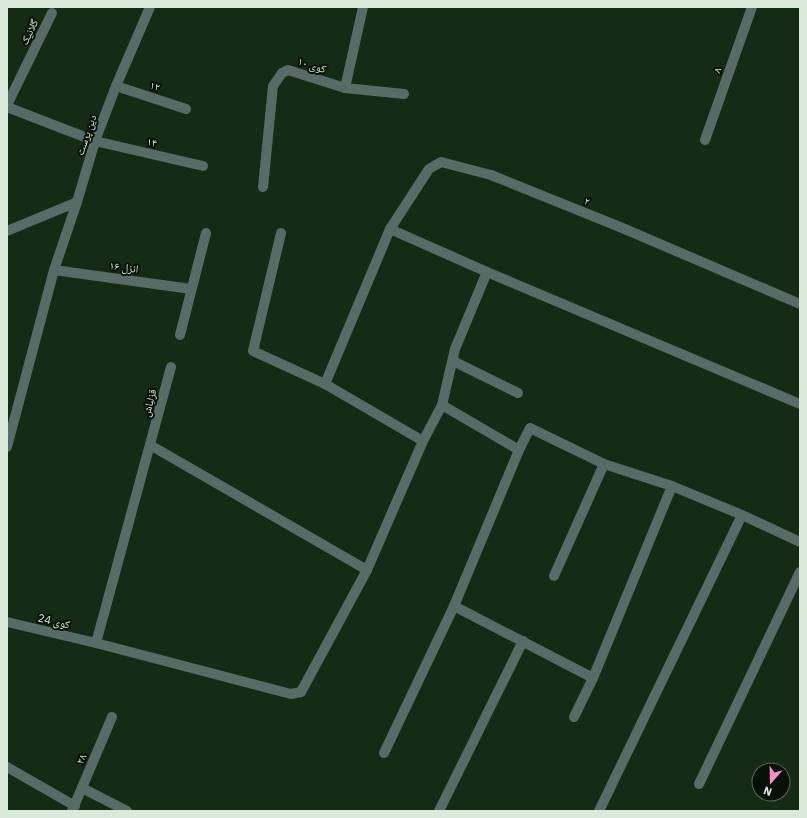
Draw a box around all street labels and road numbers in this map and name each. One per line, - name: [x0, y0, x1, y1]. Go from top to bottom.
- street label: گلانیک: [17, 16, 41, 47]
- street label: کوی ۱۰: [296, 54, 328, 76]
- street label: ۸: [710, 65, 724, 75]
- street label: ۱۲: [148, 78, 162, 94]
- street label: دین پرست: [73, 113, 100, 157]
- street label: ۱۴: [146, 134, 158, 150]
- street label: ۲: [582, 194, 592, 208]
- street label: ۱۶ انزل: [109, 258, 139, 276]
- street label: قزلباش: [139, 387, 160, 419]
- street label: کوی 24: [37, 611, 72, 632]
- street label: ۲۸: [73, 752, 89, 766]

